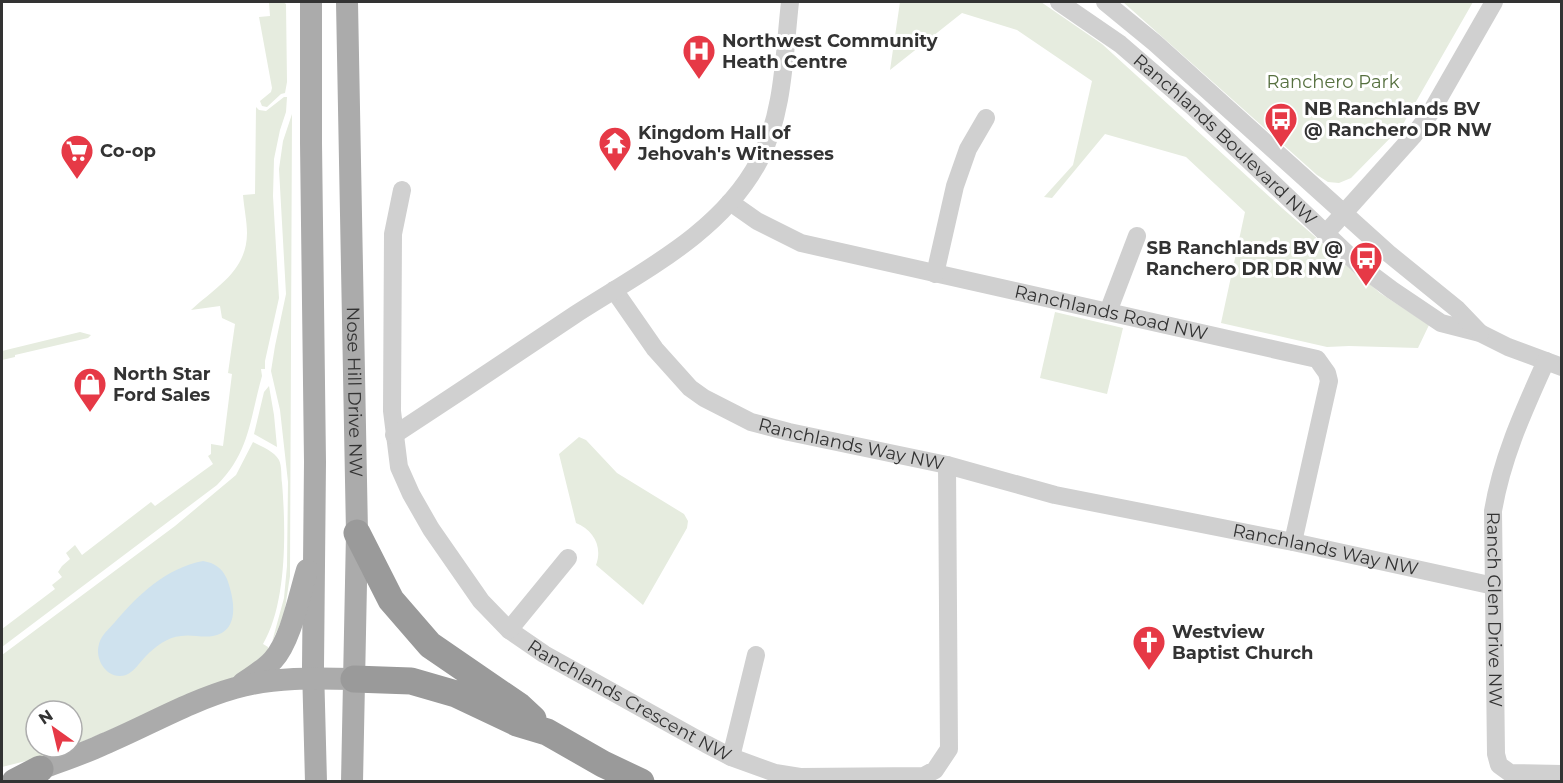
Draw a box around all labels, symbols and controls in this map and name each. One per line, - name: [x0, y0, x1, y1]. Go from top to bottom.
- place label: Northwest Community Heath Centre: [722, 30, 938, 73]
- hospital icon: Northwest Community Heath Centre: [681, 33, 717, 80]
- street label: Ranchlands Boulevard NW: [1129, 49, 1321, 230]
- park label: Ranchero Park: [1267, 71, 1400, 93]
- place label: NB Ranchlands BV @ Ranchero DR NW: [1304, 98, 1492, 141]
- bus stop icon: NB Ranchlands BV @ Ranchero DR NW: [1263, 101, 1299, 148]
- place label: Kingdom Hall of Jehovah's Witnesses: [637, 122, 834, 165]
- temple icon: Kingdom Hall of Jehovah's Witnesses: [597, 125, 633, 172]
- supermarket icon: Co-op: [59, 133, 95, 180]
- place label: Co-op: [100, 140, 156, 162]
- place label: SB Ranchlands BV @ Ranchero DR DR NW: [1146, 237, 1343, 280]
- bus stop icon: SB Ranchlands BV @ Ranchero DR DR NW: [1348, 240, 1384, 287]
- street label: Ranchlands Road NW: [1012, 280, 1210, 345]
- street label: Nose Hill Drive NW: [342, 306, 367, 477]
- place label: North Star Ford Sales: [113, 363, 211, 406]
- shop icon: North Star Ford Sales: [72, 366, 108, 413]
- street label: Ranchlands Way NW: [756, 413, 946, 475]
- street label: Ranch Glen Drive NW: [1482, 512, 1506, 707]
- street label: Ranchlands Way NW: [1231, 519, 1420, 580]
- place label: Westview Baptist Church: [1172, 621, 1313, 664]
- church icon: Westview Baptist Church: [1131, 624, 1167, 671]
- street label: Ranchlands Crescent NW: [523, 635, 735, 766]
- north arrow: [24, 699, 84, 759]
- text: N: [35, 705, 57, 728]

